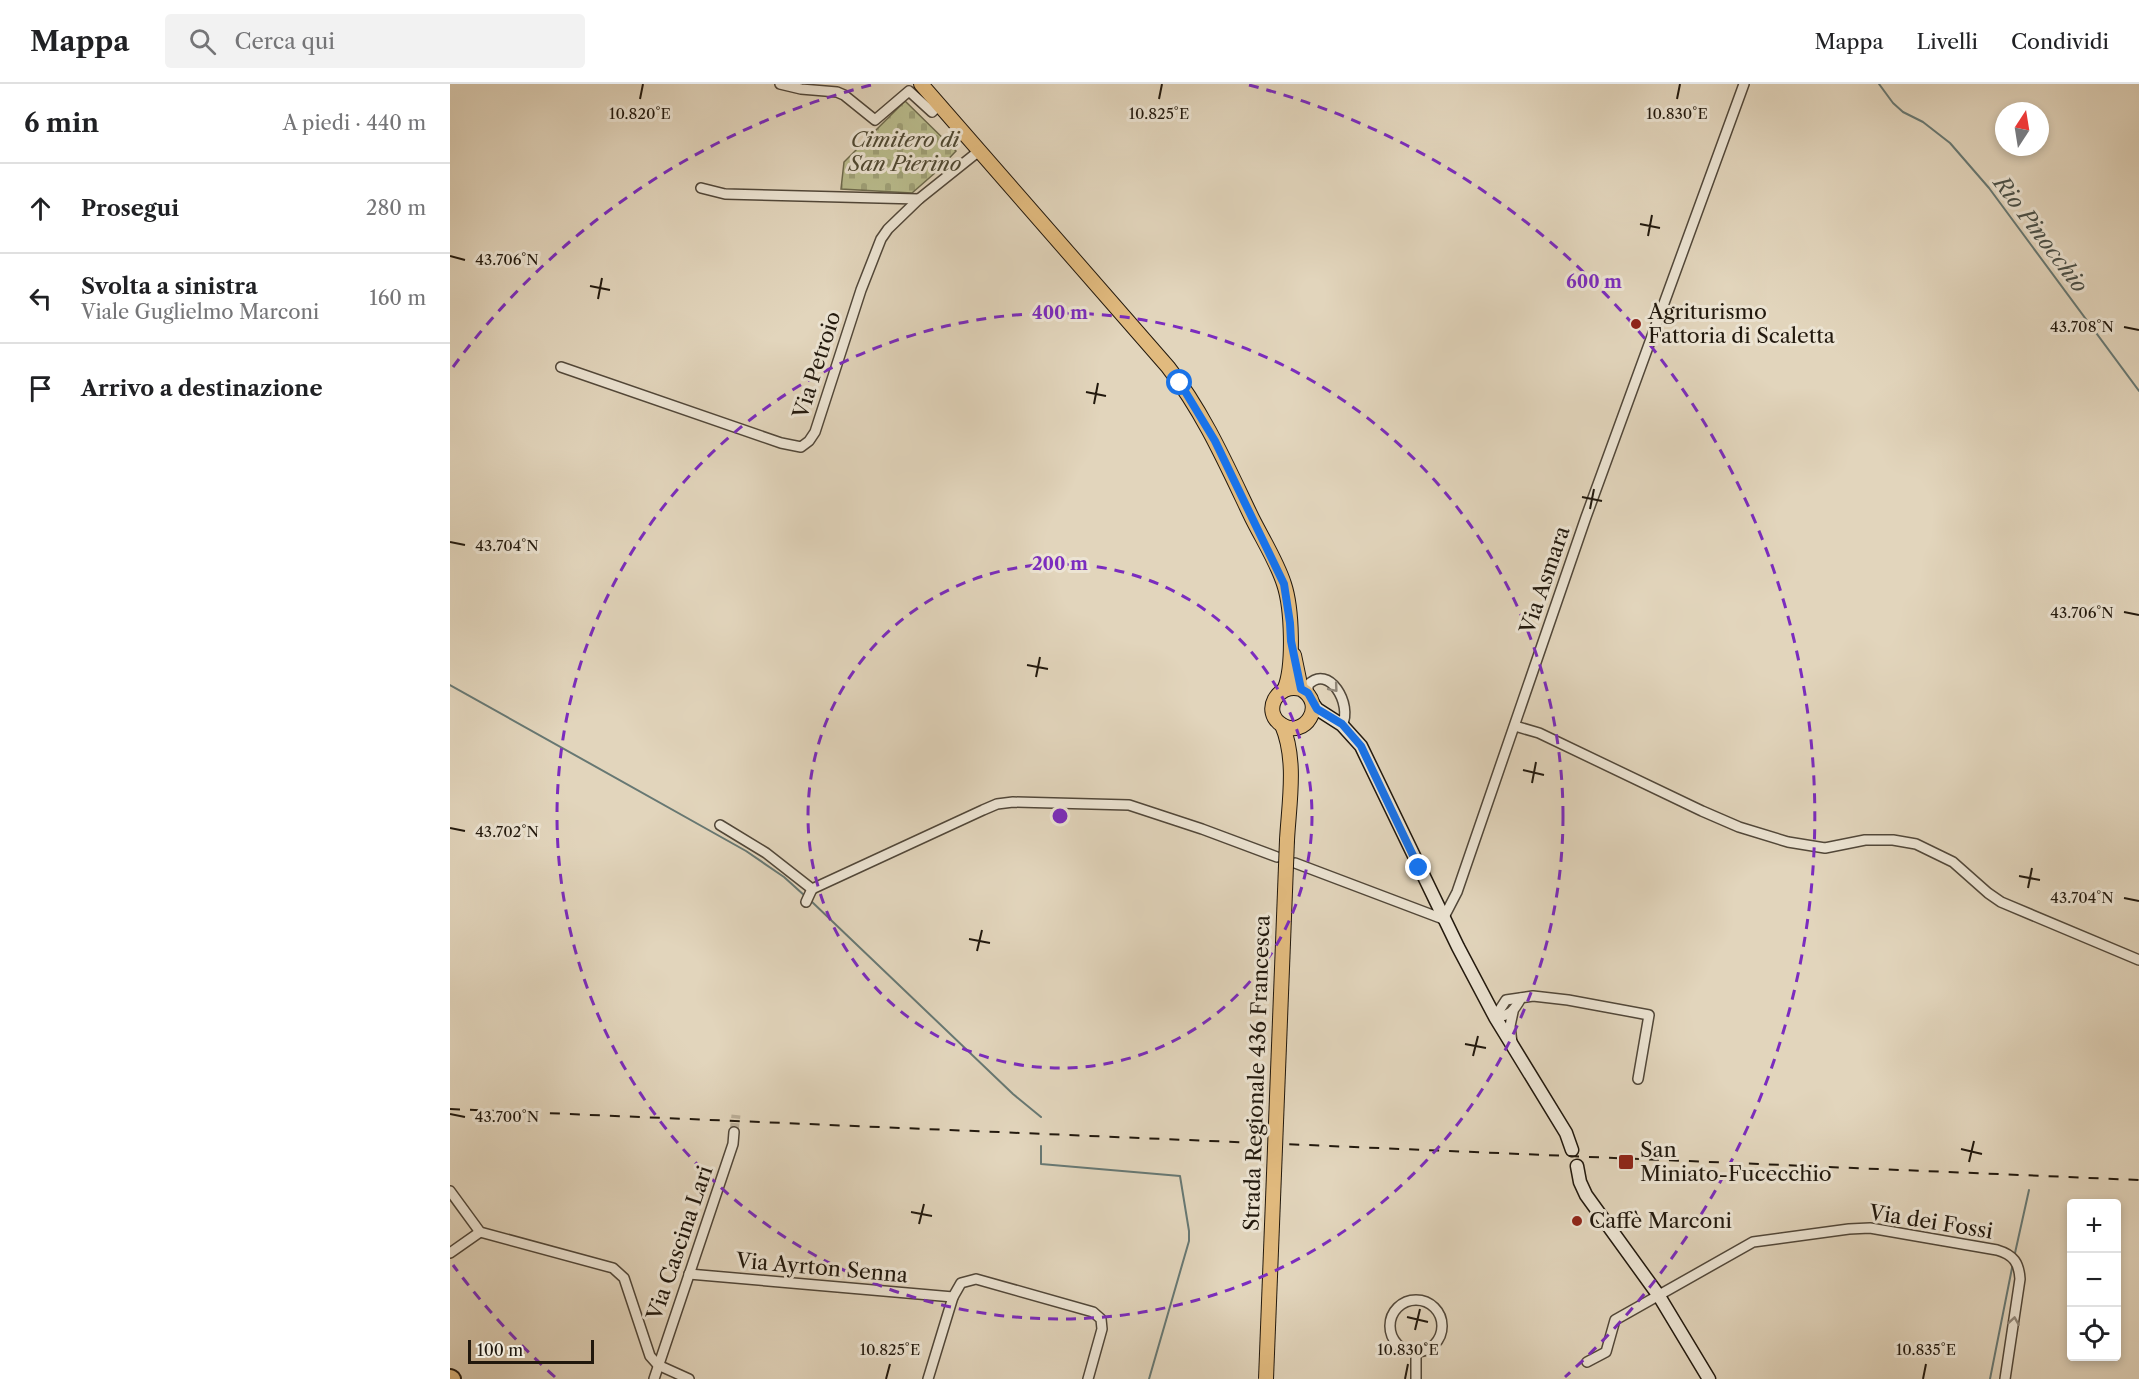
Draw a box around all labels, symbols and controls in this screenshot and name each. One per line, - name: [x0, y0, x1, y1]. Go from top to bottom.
- search box: [165, 14, 585, 68]
- text: Mappa: [30, 24, 129, 58]
- icon: search: [186, 25, 219, 58]
- text: Cerca qui: [234, 28, 335, 55]
- text: Mappa: [1814, 29, 1884, 54]
- text: Livelli: [1917, 29, 1978, 54]
- text: Condividi: [2011, 29, 2109, 54]
- north arrow: [1995, 102, 2049, 156]
- text: 10.820°E: [609, 104, 671, 123]
- text: 10.825°E: [1129, 104, 1189, 123]
- text: 10.830°E: [1646, 104, 1708, 123]
- text: 6 min: [24, 107, 99, 139]
- text: A piedi · 440 m: [283, 111, 426, 135]
- park label: Cimitero di San Pierino: [847, 127, 962, 176]
- water label: Rio Pinocchio: [1987, 169, 2093, 298]
- icon: ahead: [24, 192, 57, 225]
- text: Prosegui: [81, 195, 179, 222]
- text: 280 m: [366, 196, 426, 220]
- text: 43.706°N: [475, 250, 539, 269]
- text: 600 m: [1566, 271, 1622, 293]
- text: Svolta a sinistra: [81, 273, 258, 300]
- icon: left: [24, 282, 57, 315]
- text: 160 m: [369, 286, 426, 310]
- place label: Agriturismo Fattoria di Scaletta: [1647, 299, 1836, 348]
- text: Viale Guglielmo Marconi: [81, 300, 319, 324]
- text: 400 m: [1032, 302, 1088, 324]
- street label: Via Petroio: [787, 308, 846, 423]
- marker: Agriturismo Fattoria di Scaletta: [1629, 317, 1643, 331]
- text: 43.708°N: [2050, 317, 2114, 336]
- route start: [1166, 369, 1192, 395]
- icon: arrive: [24, 372, 57, 405]
- text: Arrivo a destinazione: [81, 375, 323, 402]
- street label: Via Asmara: [1514, 522, 1575, 638]
- text: 43.704°N: [475, 536, 539, 555]
- text: 200 m: [1032, 553, 1088, 575]
- text: 43.706°N: [2050, 603, 2114, 622]
- one-way arrow: [1326, 682, 1337, 693]
- centre of rings: [1050, 806, 1070, 826]
- text: 43.702°N: [475, 822, 539, 841]
- route end: [1405, 854, 1431, 880]
- text: 43.704°N: [2050, 888, 2114, 907]
- street label: Strada Regionale 436 Francesca: [1238, 914, 1275, 1232]
- text: 43.700°N: [475, 1107, 539, 1126]
- place label: San Miniato-Fucecchio: [1640, 1137, 1832, 1186]
- marker: San Miniato-Fucecchio: [1617, 1153, 1635, 1171]
- street label: Via Cascina Lari: [641, 1162, 718, 1324]
- street label: Via dei Fossi: [1866, 1199, 1995, 1244]
- map controls: [2067, 1199, 2121, 1361]
- button: +: [2067, 1199, 2121, 1253]
- place label: Caffè Marconi: [1589, 1208, 1732, 1233]
- marker: Caffè Marconi: [1570, 1214, 1584, 1228]
- street label: Via Ayrton Senna: [734, 1247, 910, 1288]
- button: −: [2067, 1253, 2121, 1307]
- button: locate: [2067, 1307, 2121, 1361]
- one-way arrow: [2007, 1317, 2019, 1326]
- scale bar: [468, 1337, 594, 1364]
- text: 100 m: [477, 1340, 523, 1360]
- text: 10.825°E: [860, 1340, 920, 1359]
- text: 10.830°E: [1377, 1340, 1439, 1359]
- text: 10.835°E: [1896, 1340, 1956, 1359]

